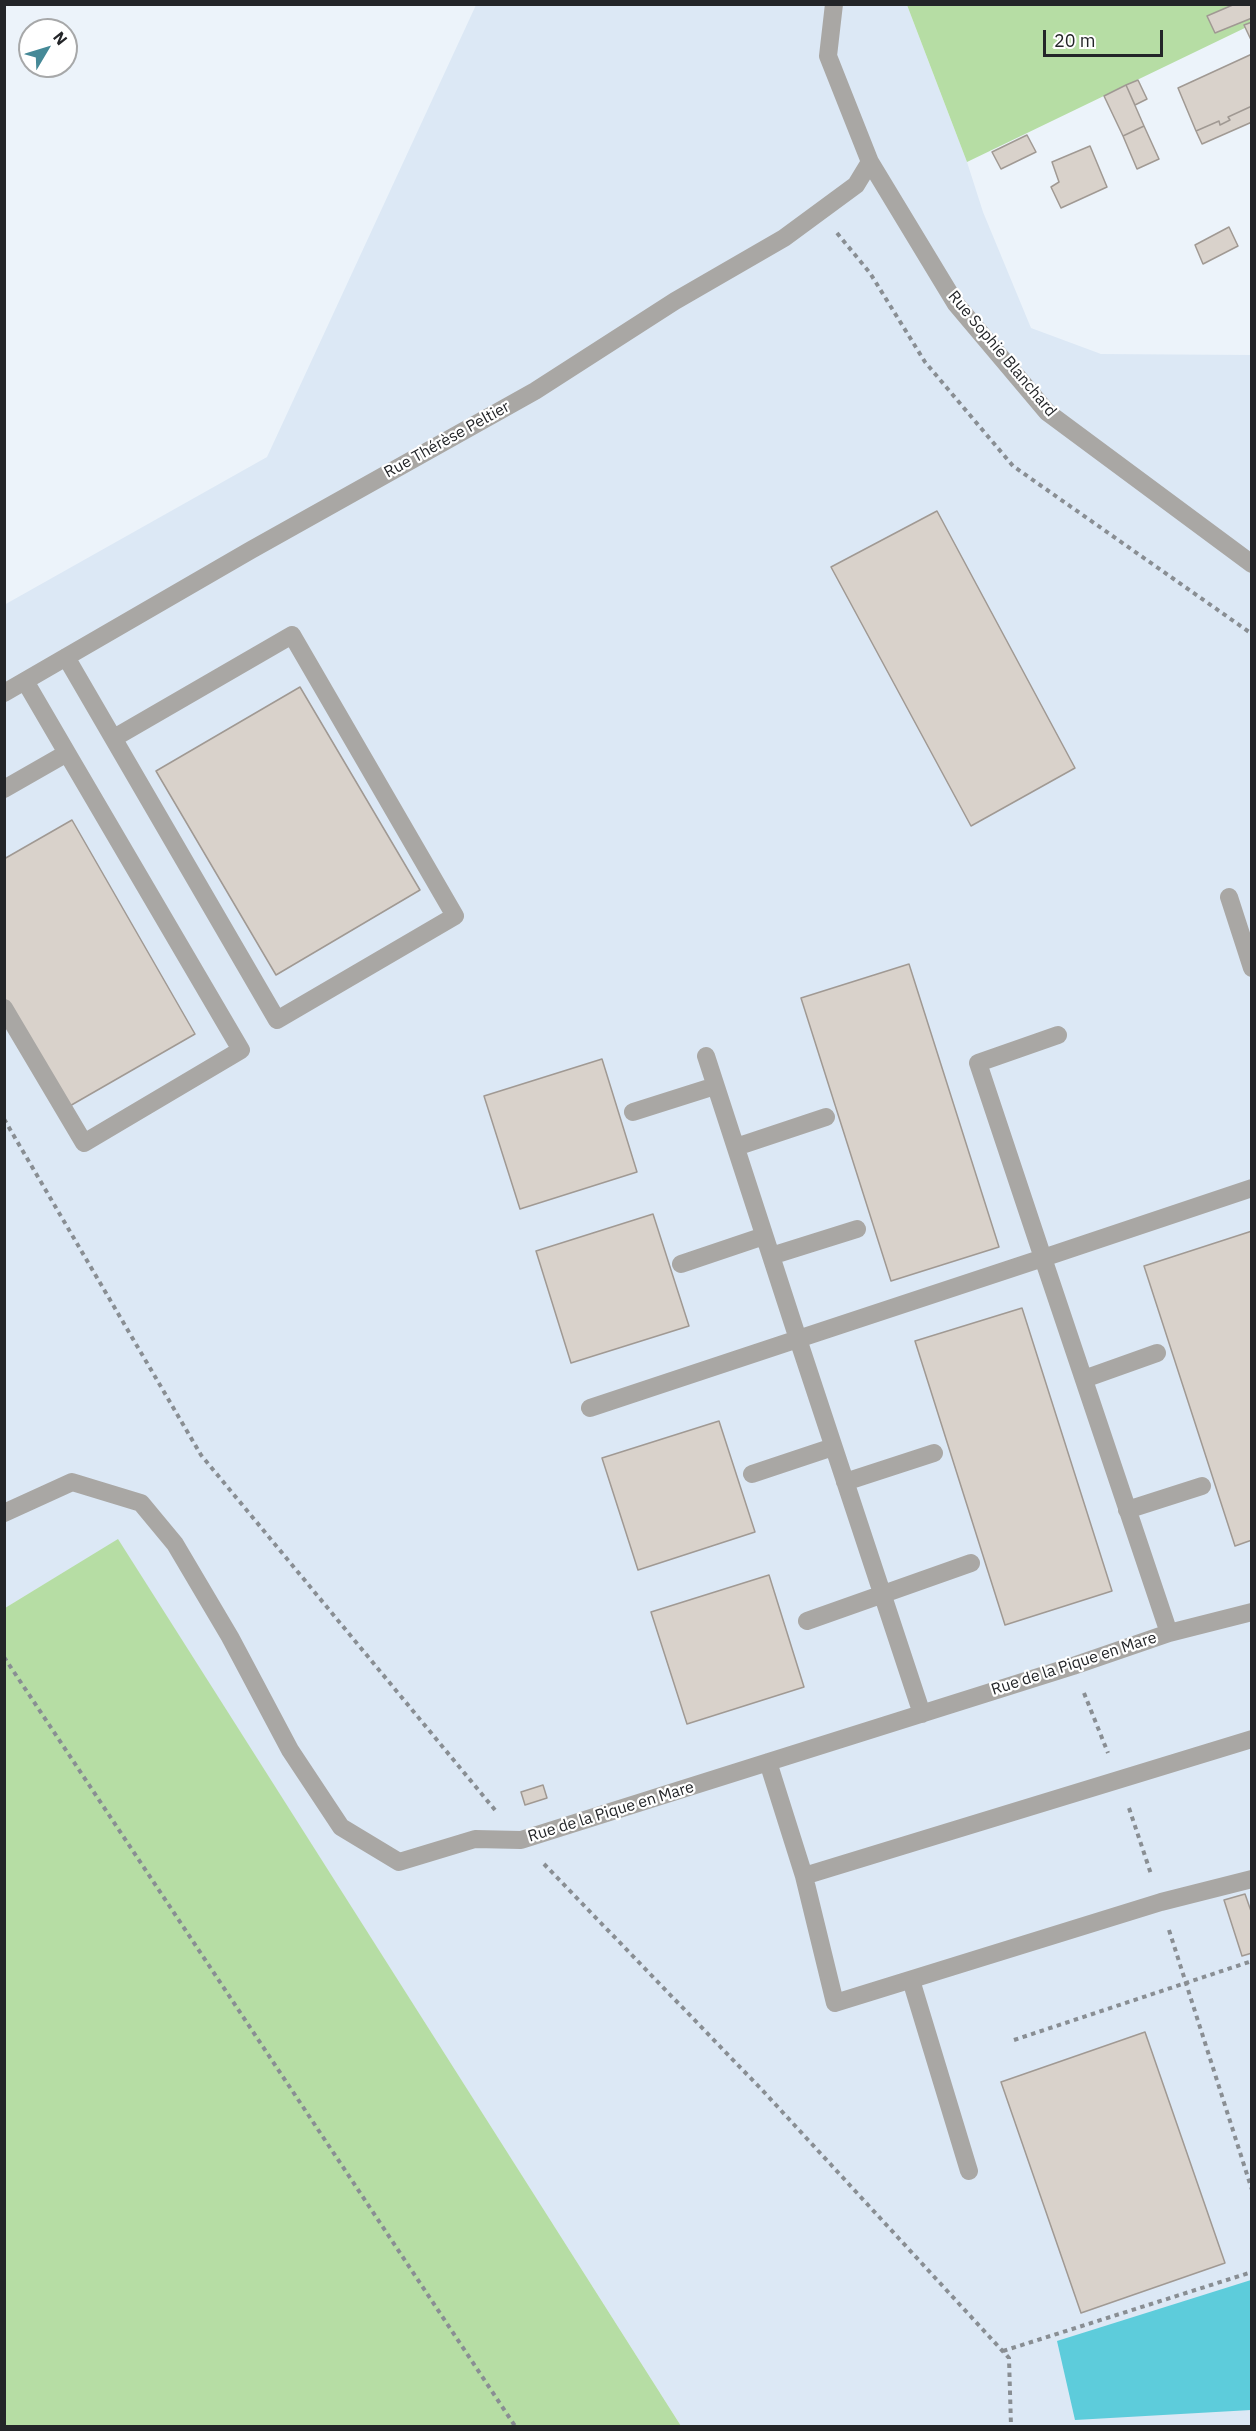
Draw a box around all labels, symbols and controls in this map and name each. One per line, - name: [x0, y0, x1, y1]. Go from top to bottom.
- north arrow: [18, 18, 78, 78]
- scale bar: [1046, 18, 1166, 56]
- text: N: [49, 27, 72, 49]
- text: 20 m: [1054, 29, 1096, 52]
- street label: Rue Sophie Blanchard: [944, 287, 1060, 421]
- street label: Rue Thérèse Peltier: [381, 398, 513, 482]
- street label: Rue de la Pique en Mare: [989, 1628, 1159, 1700]
- street label: Rue de la Pique en Mare: [526, 1778, 696, 1846]

